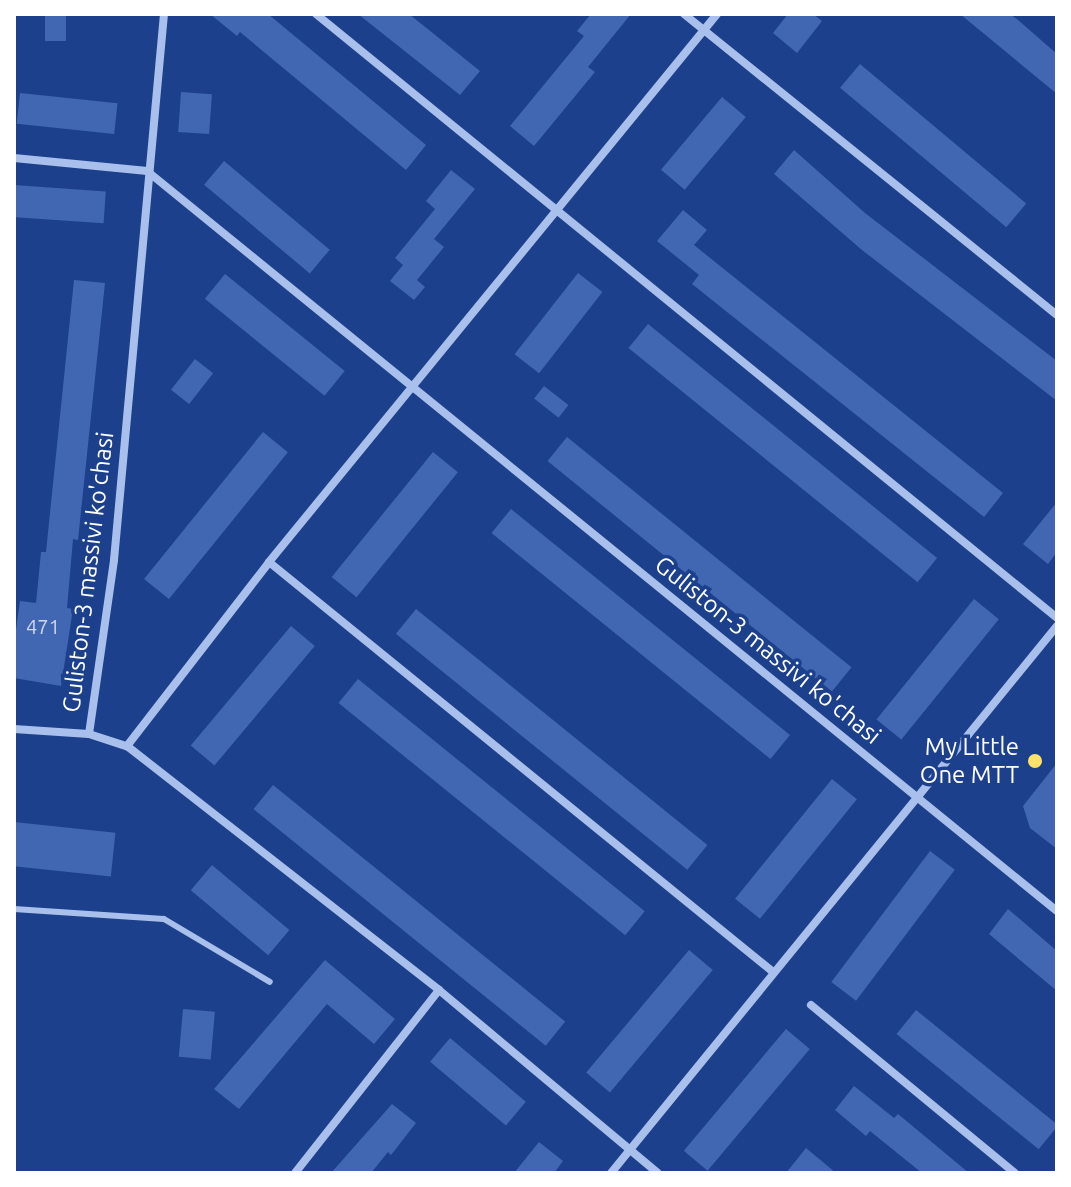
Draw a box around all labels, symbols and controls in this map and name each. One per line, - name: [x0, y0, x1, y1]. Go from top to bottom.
- street label: Guliston-3 massivi ko'chasi: [57, 430, 119, 714]
- street label: Guliston-3 massivi ko'chasi: [649, 550, 887, 750]
- house number: 471: [26, 614, 60, 638]
- place label: My Little One MTT: [920, 733, 1019, 789]
- marker: My Little One MTT: [1026, 752, 1044, 770]

